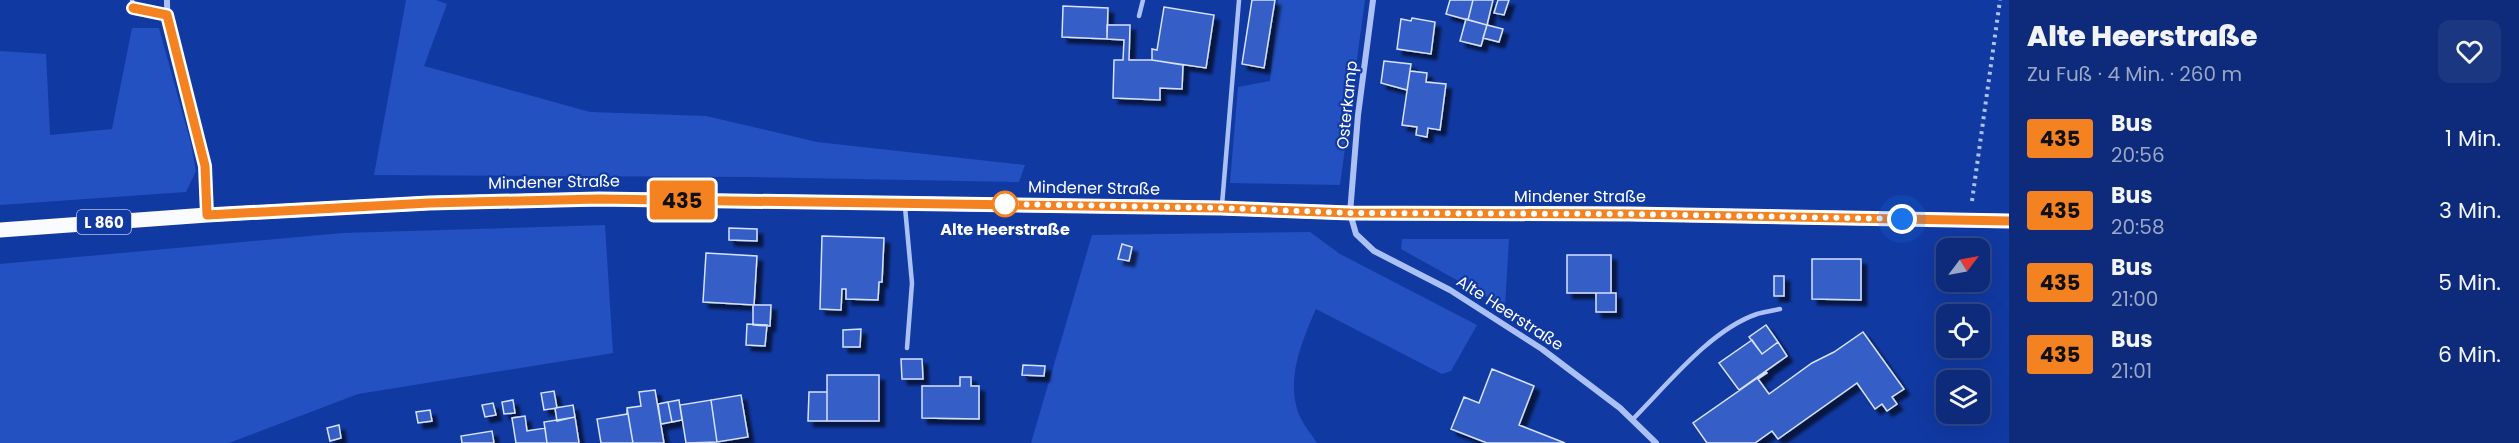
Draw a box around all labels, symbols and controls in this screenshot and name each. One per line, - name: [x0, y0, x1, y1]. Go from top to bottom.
- text: Alte Heerstraße: [2027, 17, 2258, 56]
- button: heart: [2438, 20, 2501, 83]
- street label: Osterkamp: [1331, 59, 1363, 150]
- text: Zu Fuß · 4 Min. · 260 m: [2027, 60, 2242, 88]
- text: Bus: [2111, 108, 2153, 139]
- text: 1 Min.: [2445, 123, 2501, 154]
- text: 435: [2040, 124, 2080, 153]
- text: 20:56: [2111, 141, 2165, 169]
- street label: Mindener Straße: [488, 169, 620, 195]
- street label: Mindener Straße: [1028, 175, 1160, 201]
- line badge: 435: [648, 180, 716, 220]
- text: Bus: [2111, 180, 2153, 211]
- street label: Mindener Straße: [1514, 185, 1646, 208]
- text: 435: [662, 186, 702, 215]
- marker: Alte Heerstraße: [992, 191, 1018, 217]
- text: 3 Min.: [2439, 195, 2501, 226]
- text: 435: [2040, 196, 2080, 225]
- your location: [1887, 204, 1917, 234]
- road number: L 860: [77, 210, 131, 234]
- text: 20:58: [2111, 213, 2165, 241]
- place label: Alte Heerstraße: [940, 218, 1070, 241]
- north arrow: [1936, 238, 1990, 292]
- map controls: [1936, 238, 1990, 424]
- text: Bus: [2111, 252, 2153, 283]
- text: 5 Min.: [2438, 267, 2501, 298]
- text: 435: [2040, 268, 2080, 297]
- street label: Alte Heerstraße: [1452, 270, 1568, 356]
- text: 21:00: [2111, 285, 2158, 313]
- button: locate: [1936, 304, 1990, 358]
- text: Bus: [2111, 324, 2153, 355]
- text: 6 Min.: [2438, 339, 2501, 370]
- text: 435: [2040, 340, 2080, 369]
- text: 21:01: [2111, 357, 2152, 385]
- button: layers: [1936, 370, 1990, 424]

